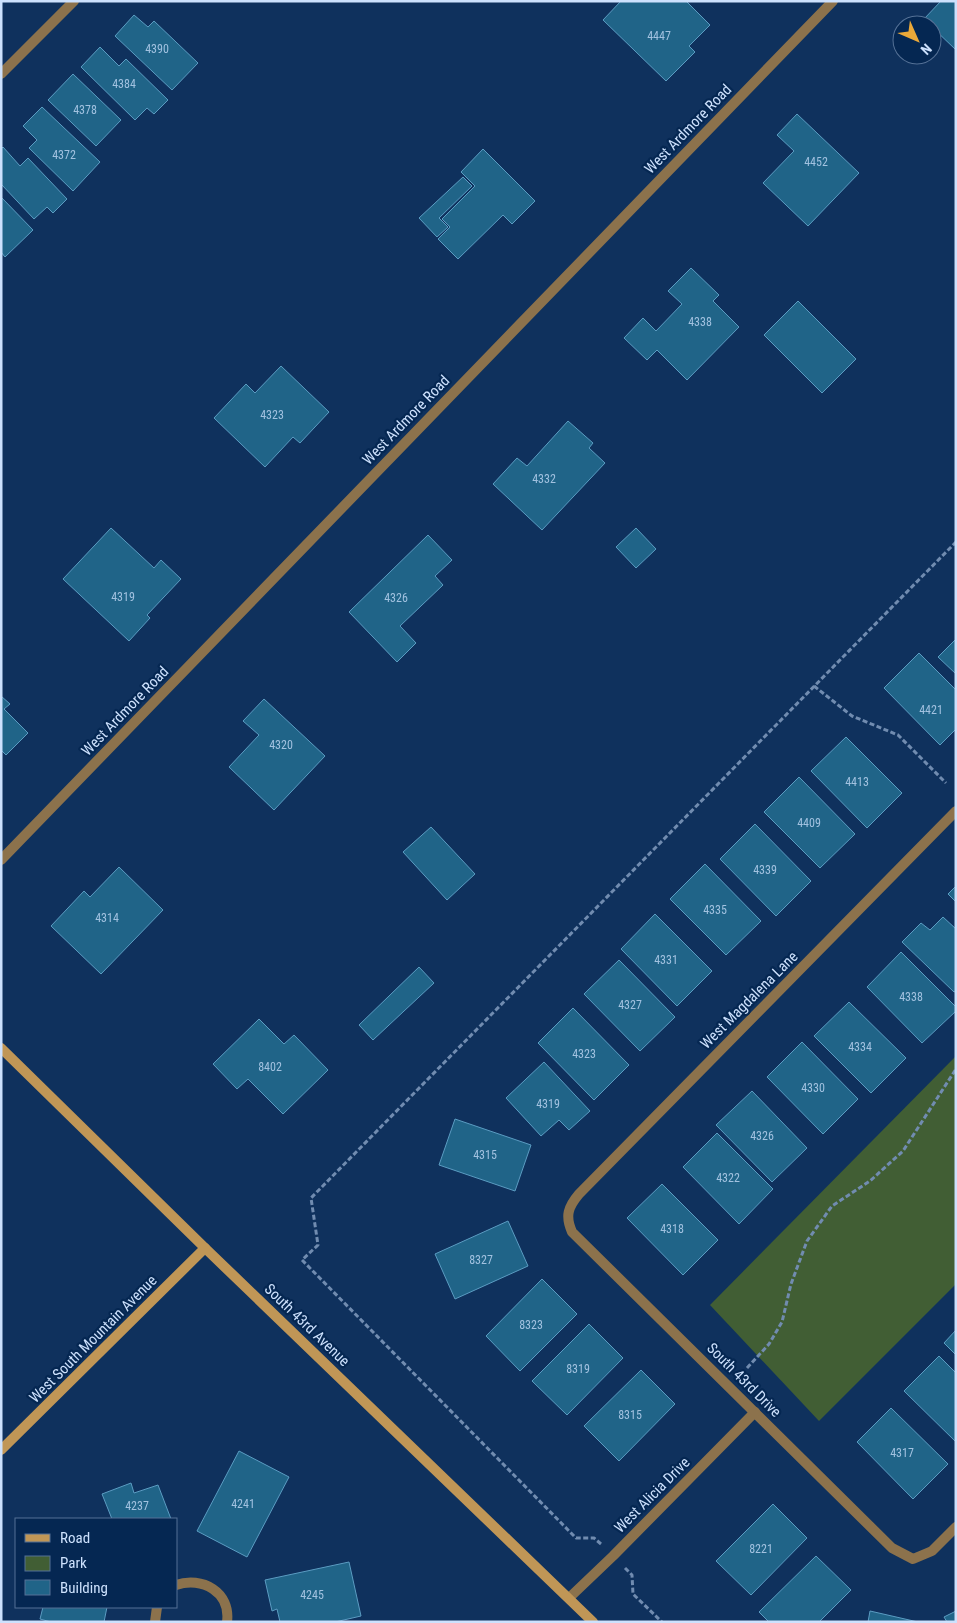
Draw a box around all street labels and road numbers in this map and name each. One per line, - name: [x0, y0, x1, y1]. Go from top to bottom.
- street label: West Ardmore Road: [641, 81, 735, 177]
- street label: West Ardmore Road: [359, 372, 453, 468]
- street label: West Ardmore Road: [78, 663, 172, 759]
- street label: West Magdalena Lane: [697, 948, 801, 1052]
- street label: West South Mountain Avenue: [25, 1271, 161, 1407]
- street label: South 43rd Avenue: [261, 1280, 353, 1370]
- street label: South 43rd Drive: [703, 1339, 785, 1421]
- street label: West Alicia Drive: [610, 1453, 694, 1537]

